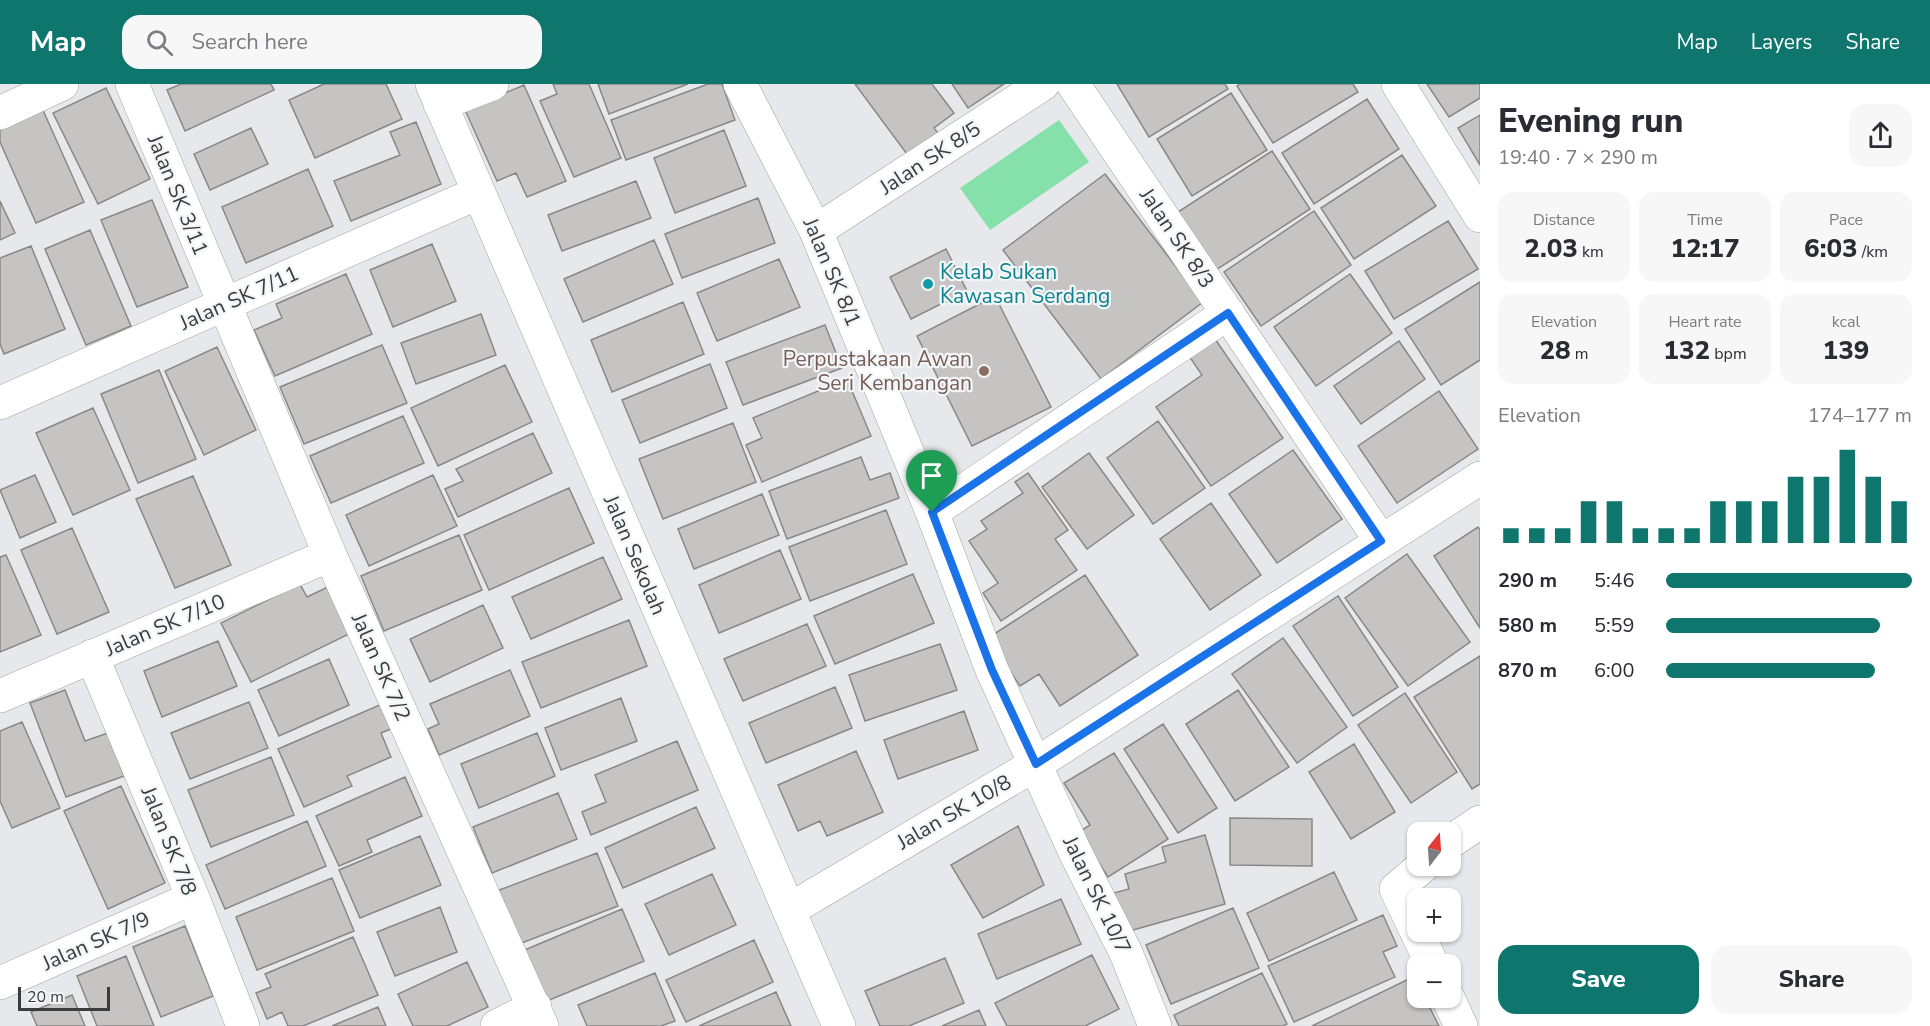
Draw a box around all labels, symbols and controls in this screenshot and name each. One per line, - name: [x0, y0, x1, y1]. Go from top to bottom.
- search box: [122, 15, 542, 69]
- text: Map: [30, 23, 86, 61]
- icon: search: [143, 26, 176, 59]
- text: Search here: [191, 27, 308, 57]
- text: Map: [1676, 28, 1718, 56]
- text: Layers: [1751, 28, 1812, 56]
- text: Share: [1845, 28, 1900, 56]
- text: Evening run: [1498, 99, 1683, 144]
- button: share: [1849, 104, 1912, 167]
- street label: Jalan SK 8/5: [873, 115, 986, 202]
- street label: Jalan SK 3/11: [141, 130, 215, 259]
- text: 19:40 · 7 × 290 m: [1498, 144, 1658, 171]
- street label: Jalan SK 8/3: [1133, 182, 1221, 294]
- text: Distance: [1533, 209, 1595, 231]
- text: Time: [1687, 209, 1723, 231]
- text: Pace: [1829, 209, 1863, 231]
- street label: Jalan SK 8/1: [796, 213, 867, 330]
- text: 2.03: [1524, 231, 1578, 266]
- text: 12:17: [1670, 231, 1740, 266]
- text: 6:03: [1804, 231, 1858, 266]
- text: km: [1578, 241, 1604, 263]
- text: /km: [1858, 241, 1888, 263]
- place label: Kelab Sukan Kawasan Serdang: [940, 258, 1110, 310]
- street label: Jalan SK 7/11: [174, 259, 303, 337]
- marker: Kelab Sukan Kawasan Serdang: [921, 277, 935, 291]
- text: Elevation: [1531, 311, 1597, 333]
- text: Heart rate: [1668, 311, 1742, 333]
- text: kcal: [1832, 311, 1860, 333]
- text: 28: [1539, 333, 1571, 368]
- text: 132: [1663, 333, 1710, 368]
- text: 139: [1823, 333, 1869, 368]
- text: m: [1571, 343, 1589, 365]
- text: bpm: [1710, 343, 1747, 365]
- place label: Perpustakaan Awan Seri Kembangan: [783, 345, 972, 397]
- marker: Perpustakaan Awan Seri Kembangan: [977, 364, 991, 378]
- text: Elevation: [1498, 402, 1581, 429]
- text: 174–177 m: [1808, 402, 1912, 429]
- pin: [906, 450, 957, 512]
- icon: arrive: [915, 459, 948, 492]
- street label: Jalan Sekolah: [597, 490, 673, 619]
- text: 290 m: [1498, 567, 1557, 594]
- text: 5:46: [1594, 567, 1635, 594]
- street label: Jalan SK 7/10: [100, 587, 229, 663]
- street label: Jalan SK 7/2: [344, 608, 417, 725]
- text: 580 m: [1498, 612, 1557, 639]
- text: 5:59: [1594, 612, 1635, 639]
- text: 870 m: [1498, 657, 1557, 684]
- text: 6:00: [1594, 657, 1635, 684]
- street label: Jalan SK 10/8: [891, 768, 1016, 857]
- street label: Jalan SK 7/8: [134, 781, 204, 900]
- north arrow: [1407, 822, 1461, 876]
- map controls: [1407, 822, 1461, 1008]
- street label: Jalan SK 10/7: [1056, 831, 1138, 959]
- button: +: [1407, 888, 1461, 942]
- street label: Jalan SK 7/9: [37, 905, 154, 978]
- button: Save: [1498, 945, 1699, 1014]
- button: Share: [1711, 945, 1912, 1014]
- button: −: [1407, 954, 1461, 1008]
- scale bar: [18, 984, 110, 1012]
- text: 20 m: [27, 986, 64, 1008]

